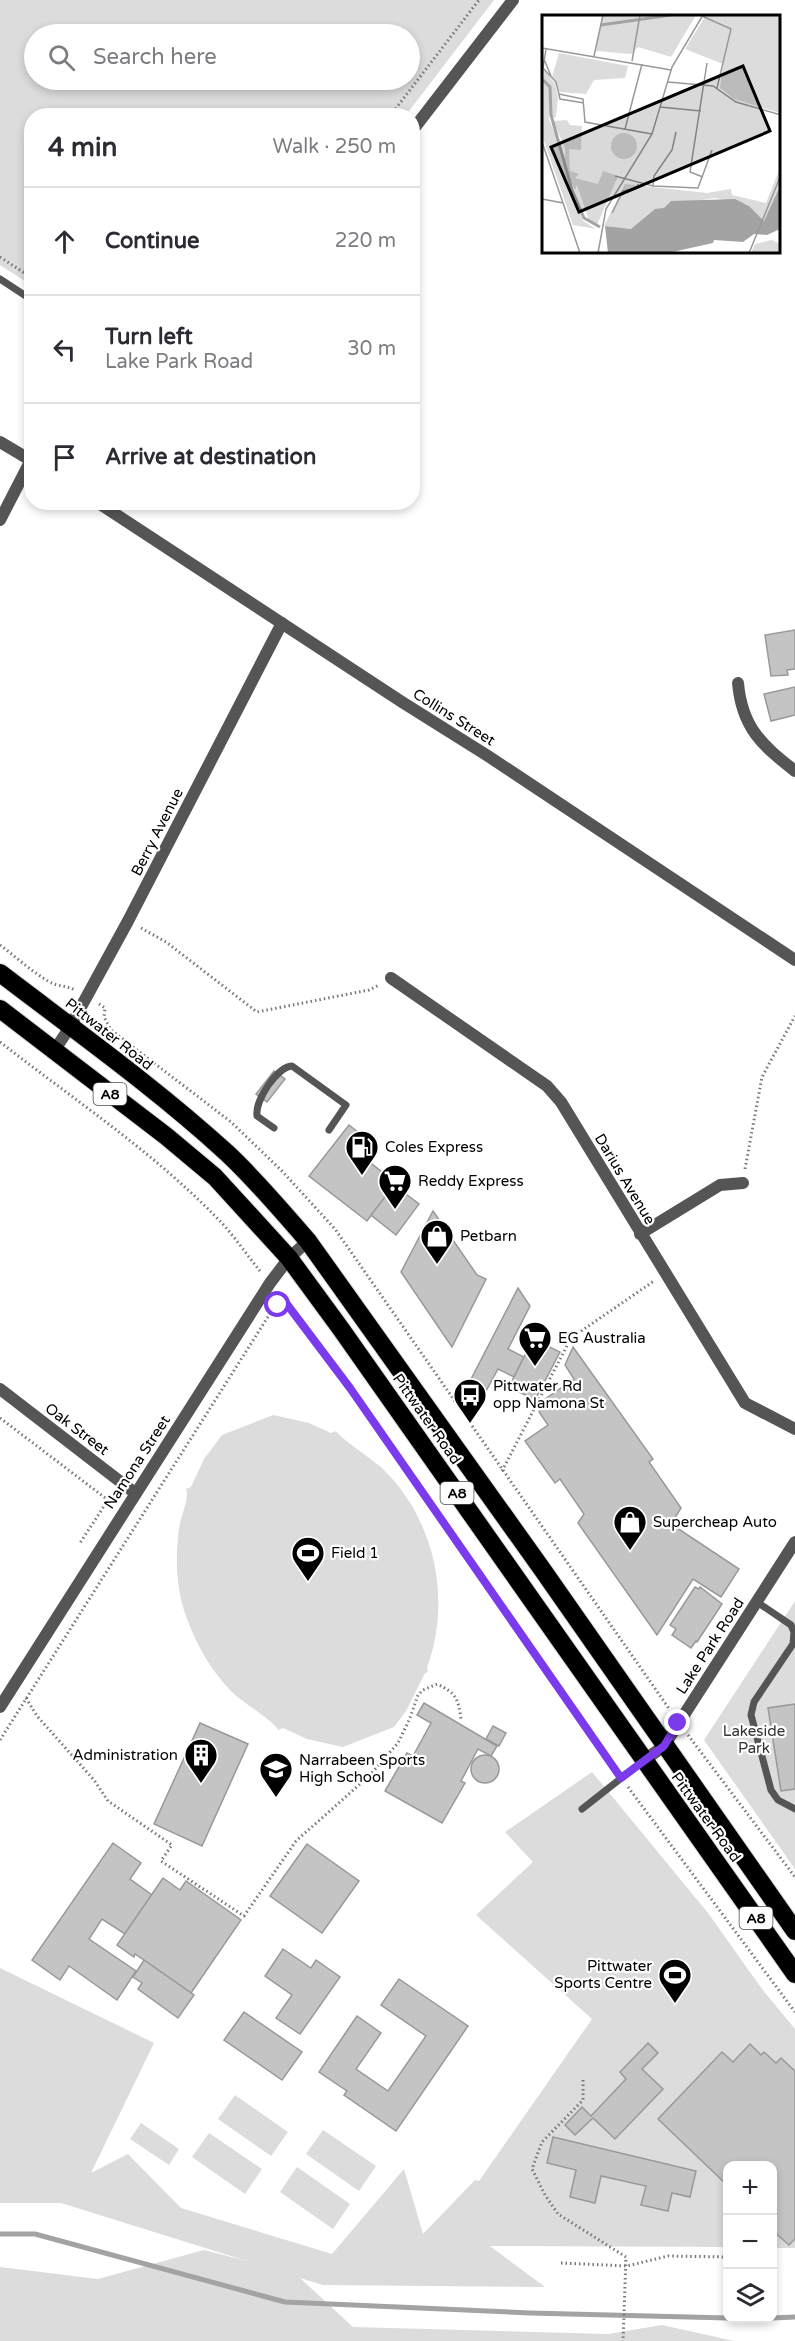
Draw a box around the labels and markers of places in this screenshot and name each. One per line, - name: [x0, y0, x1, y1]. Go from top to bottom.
- fuel station icon: Coles Express: [344, 1129, 380, 1176]
- place label: Coles Express: [385, 1138, 483, 1156]
- supermarket icon: Reddy Express: [377, 1163, 413, 1210]
- place label: Reddy Express: [418, 1172, 524, 1190]
- shop icon: Petbarn: [419, 1218, 455, 1265]
- place label: Petbarn: [460, 1227, 517, 1245]
- supermarket icon: EG Australia: [517, 1320, 553, 1367]
- place label: EG Australia: [558, 1329, 646, 1347]
- bus stop icon: Pittwater Rd opp Namona St: [452, 1377, 488, 1424]
- place label: Pittwater Rd opp Namona St: [493, 1377, 605, 1412]
- shop icon: Supercheap Auto: [612, 1504, 648, 1551]
- place label: Supercheap Auto: [653, 1513, 777, 1531]
- sports icon: Field 1: [290, 1535, 326, 1582]
- place label: Field 1: [331, 1544, 379, 1562]
- building icon: Administration: [183, 1737, 219, 1784]
- place label: Administration: [73, 1746, 178, 1764]
- school or university icon: Narrabeen Sports High School: [258, 1751, 294, 1798]
- place label: Narrabeen Sports High School: [299, 1751, 425, 1786]
- place label: Pittwater Sports Centre: [554, 1957, 652, 1992]
- sports icon: Pittwater Sports Centre: [657, 1957, 693, 2004]

